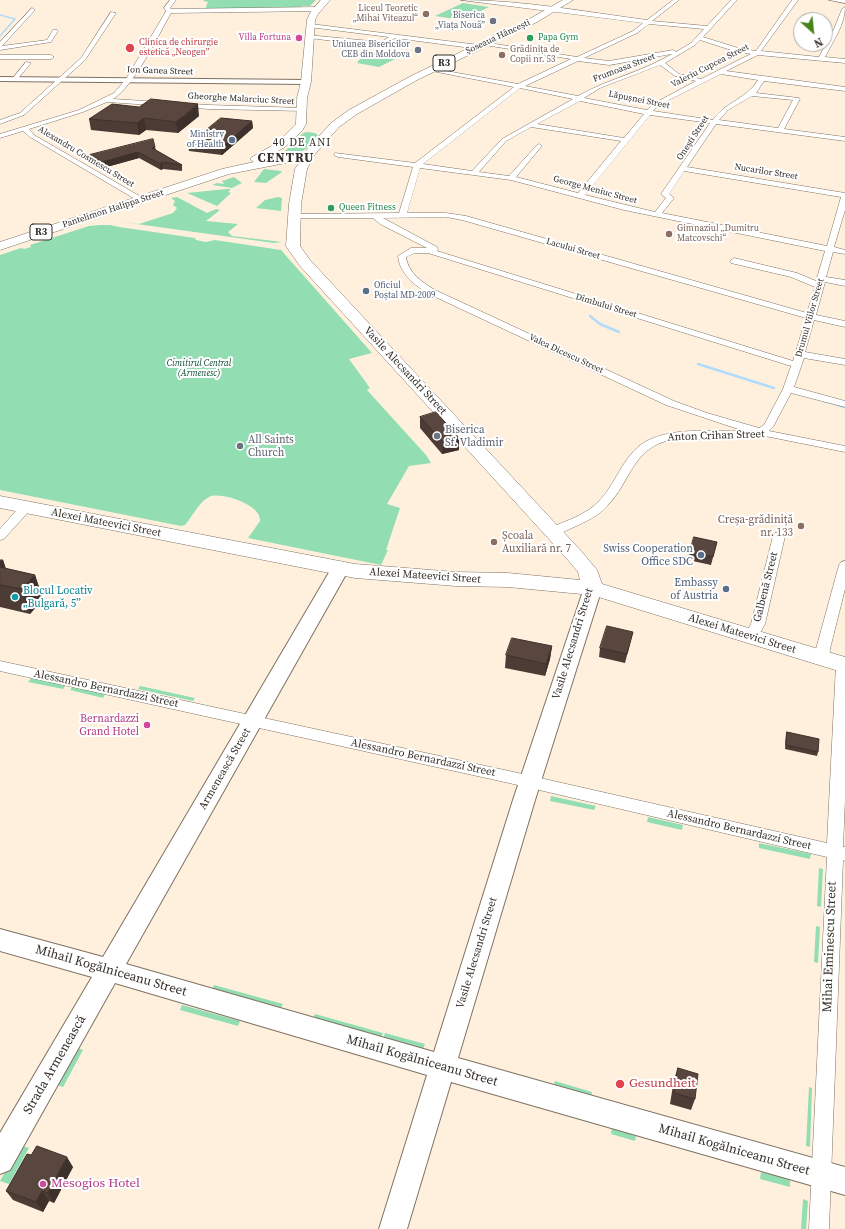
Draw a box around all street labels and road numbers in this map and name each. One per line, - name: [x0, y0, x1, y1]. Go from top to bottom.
- street label: Șoseaua Hâncești: [464, 17, 532, 57]
- street label: Valeriu Cupcea Street: [669, 42, 751, 90]
- street label: Frumoasa Street: [591, 51, 657, 85]
- road number: R3: [433, 55, 455, 71]
- street label: Ion Ganea Street: [127, 64, 193, 78]
- street label: Lăpușnei Street: [607, 89, 671, 111]
- street label: Gheorghe Malarciuc Street: [187, 91, 295, 107]
- street label: Onești Street: [675, 114, 711, 162]
- street label: Alexandru Cosmescu Street: [36, 124, 136, 190]
- street label: Nucarilor Street: [734, 162, 798, 182]
- street label: George Meniuc Street: [552, 174, 638, 206]
- street label: Pantelimon Halippa Street: [61, 188, 165, 230]
- road number: R3: [30, 224, 52, 240]
- street label: Lacului Street: [545, 236, 601, 262]
- street label: Drumul Viilor Street: [794, 277, 826, 359]
- street label: Dîmbului Street: [574, 292, 638, 320]
- street label: Vasile Alecsandri Street: [361, 324, 449, 418]
- street label: Valea Dicescu Street: [527, 332, 605, 376]
- street label: Anton Crihan Street: [667, 428, 765, 444]
- street label: Alexei Mateevici Street: [50, 506, 162, 540]
- street label: Galbenă Street: [751, 551, 781, 623]
- street label: Alexei Mateevici Street: [369, 566, 481, 586]
- street label: Vasile Alecsandri Street: [550, 587, 596, 701]
- street label: Alexei Mateevici Street: [687, 611, 797, 657]
- street label: Alessandro Bernardazzi Street: [33, 667, 179, 711]
- street label: Armenească Street: [196, 726, 254, 812]
- street label: Alessandro Bernardazzi Street: [350, 736, 496, 780]
- street label: Alessandro Bernardazzi Street: [666, 807, 812, 853]
- street label: Mihai Eminescu Street: [820, 881, 840, 1013]
- street label: Vasile Alecsandri Street: [454, 896, 500, 1010]
- street label: Mihail Kogălniceanu Street: [34, 942, 188, 1000]
- street label: Strada Armenească: [20, 1013, 90, 1117]
- street label: Mihail Kogălniceanu Street: [345, 1032, 499, 1090]
- street label: Mihail Kogălniceanu Street: [657, 1121, 811, 1179]

